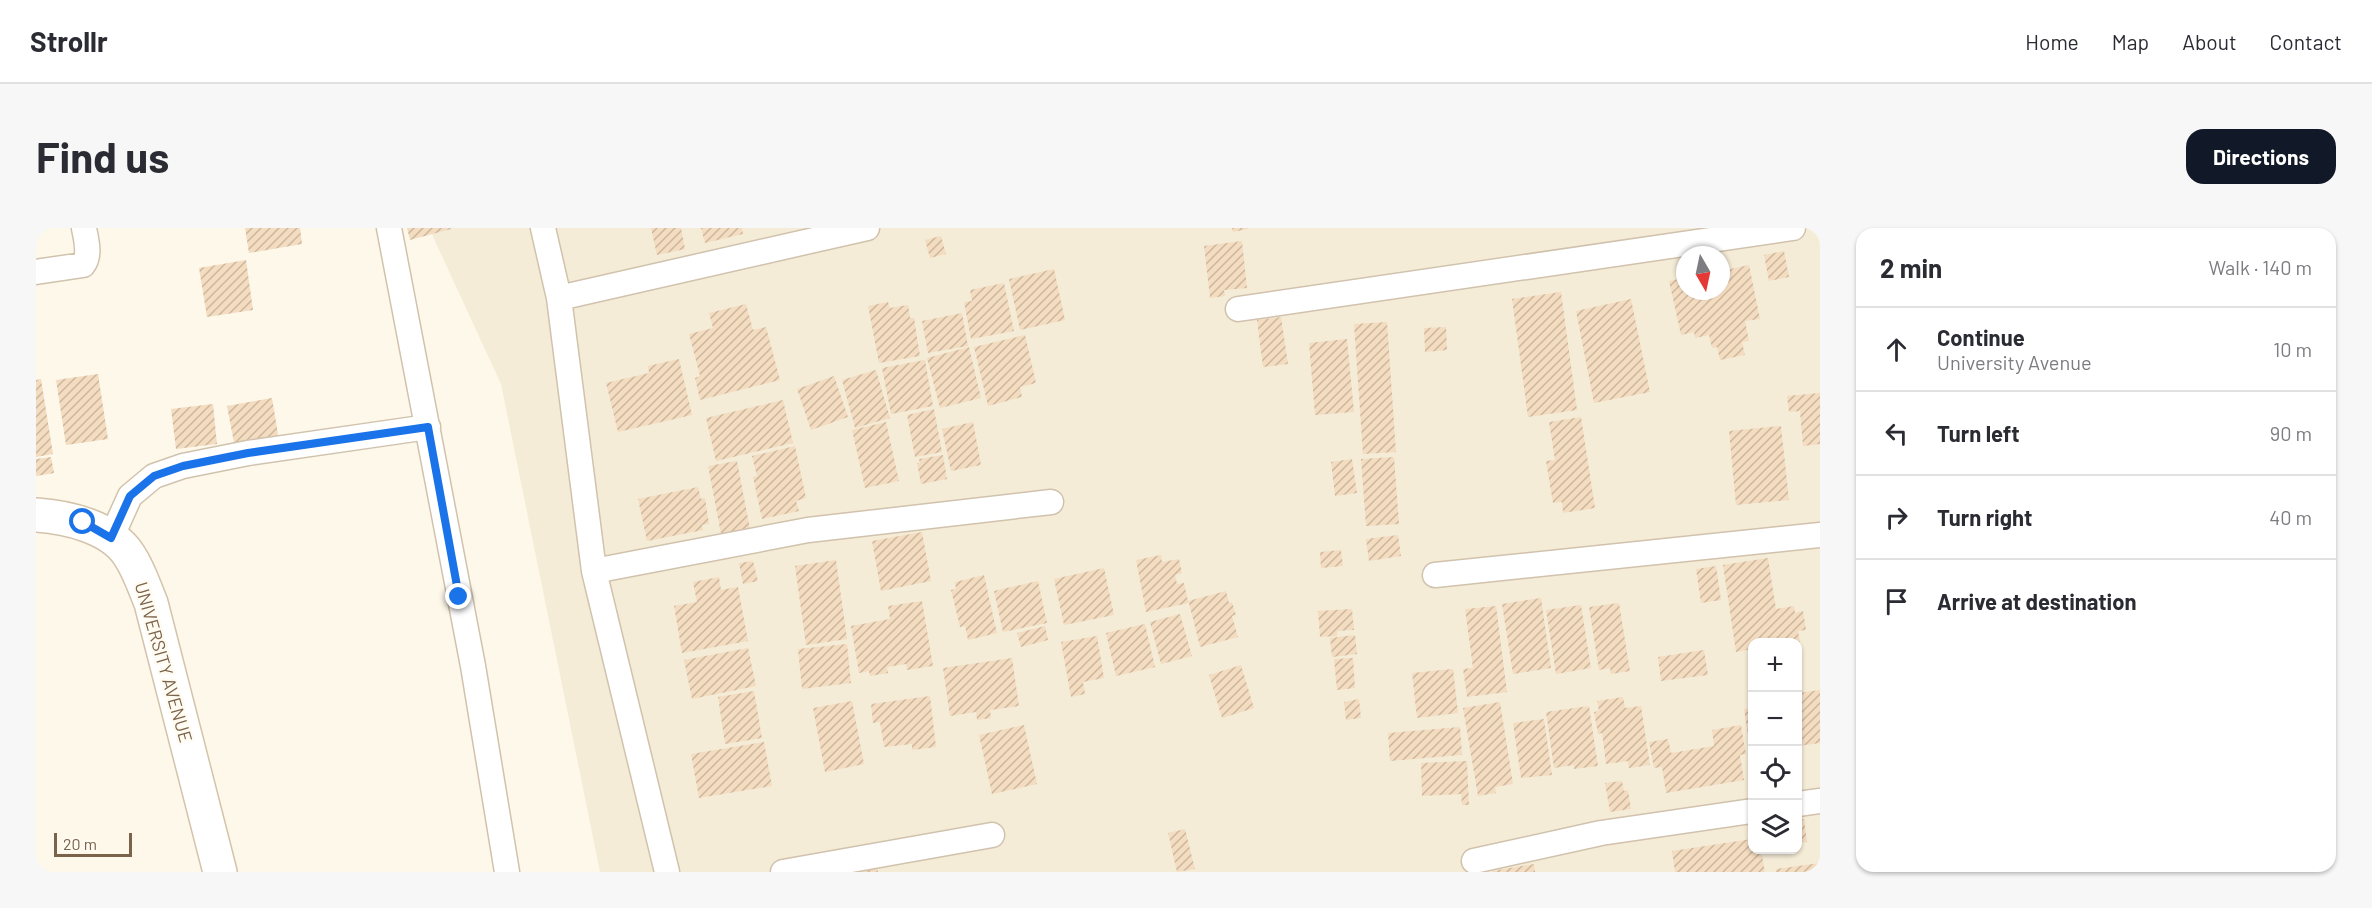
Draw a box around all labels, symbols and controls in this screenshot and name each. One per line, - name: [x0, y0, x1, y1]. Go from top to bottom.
- text: Strollr: [30, 24, 108, 58]
- text: Home: [2025, 29, 2079, 54]
- text: Map: [2112, 29, 2149, 54]
- text: About: [2182, 29, 2237, 54]
- text: Contact: [2270, 29, 2342, 54]
- button: Directions: [2186, 129, 2336, 184]
- text: Find us: [36, 131, 169, 181]
- north arrow: [1676, 246, 1730, 300]
- text: 2 min: [1880, 252, 1942, 283]
- text: Walk · 140 m: [2208, 255, 2312, 279]
- text: Continue: [1937, 324, 2025, 350]
- icon: ahead: [1880, 333, 1913, 366]
- text: 10 m: [2273, 337, 2312, 361]
- text: University Avenue: [1937, 350, 2092, 374]
- icon: left: [1880, 417, 1913, 450]
- text: Turn left: [1937, 420, 2020, 446]
- text: 90 m: [2270, 421, 2312, 445]
- icon: right: [1880, 501, 1913, 534]
- text: Turn right: [1937, 504, 2032, 530]
- text: 40 m: [2269, 505, 2312, 529]
- route start: [69, 508, 95, 534]
- street label: UNIVERSITY AVENUE: [131, 579, 197, 745]
- route end: [445, 583, 471, 609]
- icon: arrive: [1880, 585, 1913, 618]
- text: Arrive at destination: [1937, 588, 2136, 614]
- map controls: [1748, 638, 1802, 854]
- button: +: [1748, 638, 1802, 692]
- button: −: [1748, 692, 1802, 746]
- button: locate: [1748, 746, 1802, 800]
- button: layers: [1748, 800, 1802, 854]
- scale bar: [54, 830, 132, 858]
- text: 20 m: [63, 834, 97, 853]

